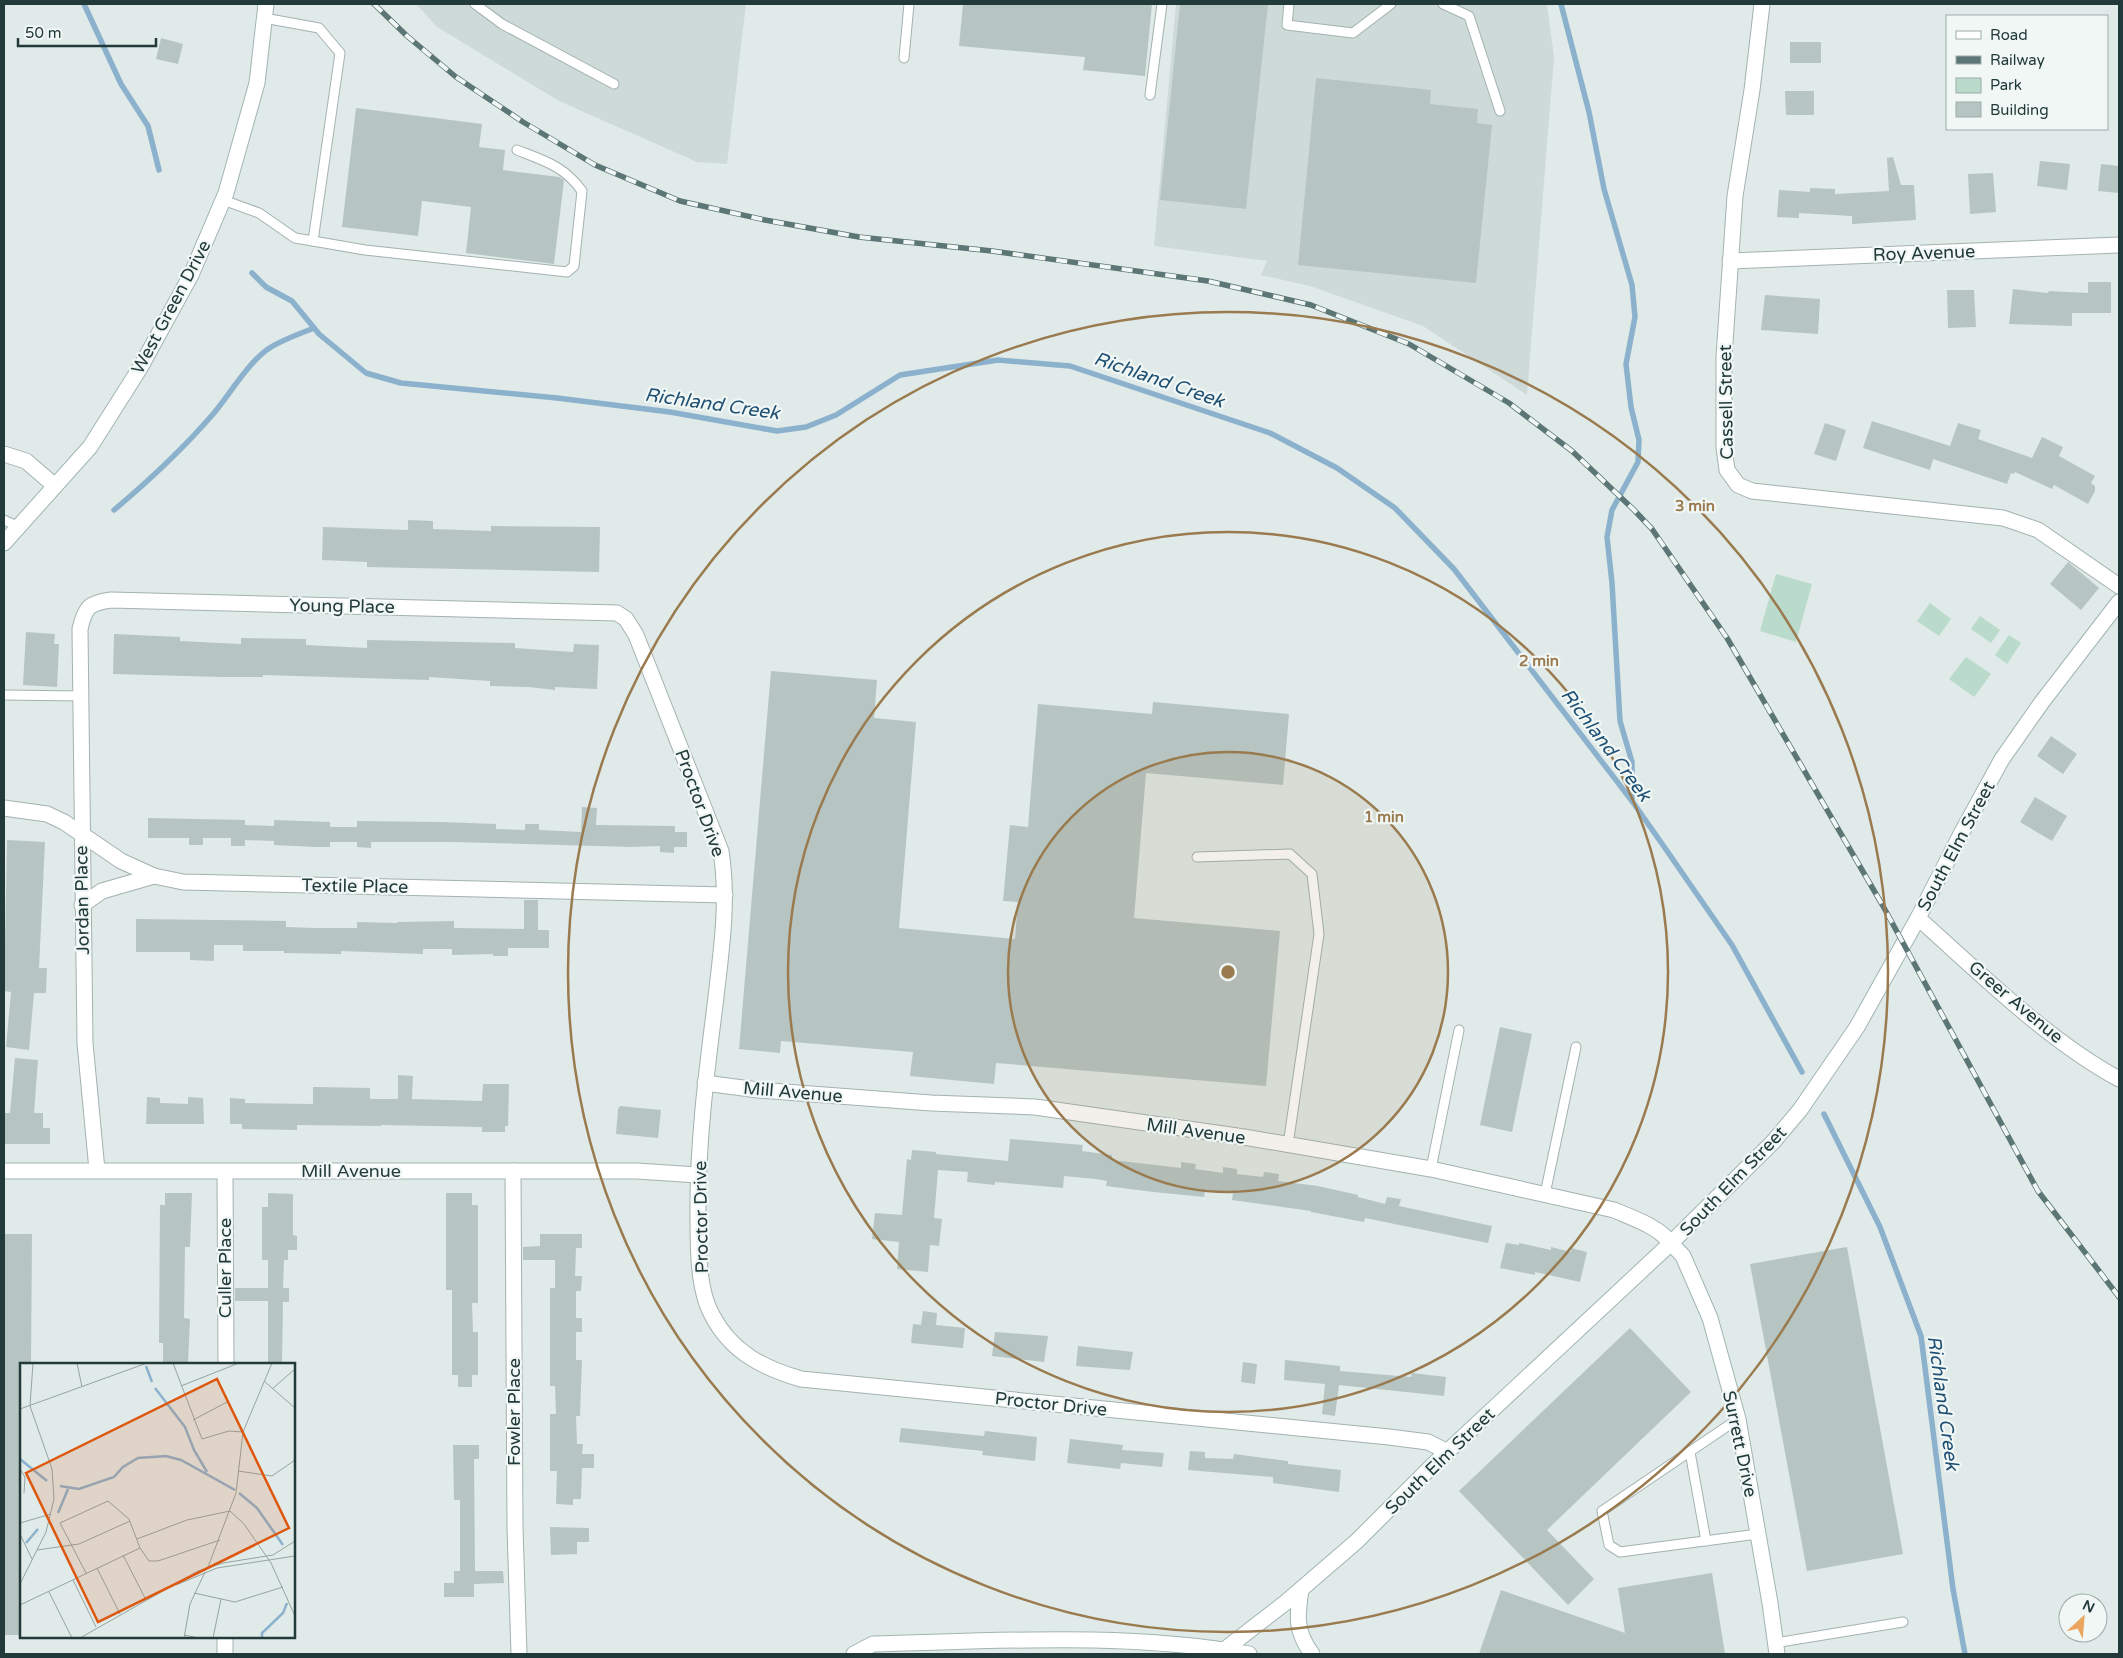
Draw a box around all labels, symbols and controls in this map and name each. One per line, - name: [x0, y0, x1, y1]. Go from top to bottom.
- scale bar: [18, 15, 155, 47]
- legend: [1946, 15, 2108, 130]
- text: 50 m: [25, 24, 62, 42]
- text: Road: [1990, 26, 2028, 44]
- text: Railway: [1990, 51, 2045, 69]
- text: Park: [1990, 76, 2022, 94]
- text: Building: [1990, 101, 2049, 119]
- street label: West Green Drive: [126, 236, 216, 378]
- street label: Roy Avenue: [1872, 240, 1976, 266]
- street label: Cassell Street: [1714, 344, 1738, 460]
- water label: Richland Creek: [1091, 347, 1228, 413]
- water label: Richland Creek: [643, 384, 782, 425]
- text: 3 min: [1675, 497, 1715, 515]
- street label: Young Place: [289, 594, 395, 618]
- text: 2 min: [1519, 652, 1559, 670]
- water label: Richland Creek: [1556, 684, 1657, 807]
- street label: Proctor Drive: [670, 746, 730, 860]
- street label: South Elm Street: [1912, 777, 2000, 915]
- text: 1 min: [1364, 808, 1404, 826]
- street label: Jordan Place: [70, 845, 94, 955]
- street label: Textile Place: [301, 874, 409, 898]
- street label: Greer Avenue: [1964, 956, 2068, 1048]
- centre of rings: [1219, 963, 1237, 981]
- street label: Mill Avenue: [742, 1077, 844, 1107]
- street label: Mill Avenue: [1145, 1113, 1247, 1149]
- street label: South Elm Street: [1675, 1121, 1791, 1240]
- street label: Mill Avenue: [301, 1160, 401, 1182]
- street label: Proctor Drive: [689, 1160, 713, 1274]
- street label: Culler Place: [214, 1218, 236, 1318]
- water label: Richland Creek: [1923, 1334, 1964, 1473]
- street label: Fowler Place: [503, 1358, 525, 1466]
- inset map: [20, 1363, 295, 1638]
- street label: Proctor Drive: [994, 1387, 1108, 1421]
- street label: Surrett Drive: [1718, 1389, 1762, 1499]
- street label: South Elm Street: [1381, 1403, 1500, 1519]
- north arrow: [2058, 1593, 2108, 1643]
- text: N: [2080, 1597, 2097, 1617]

